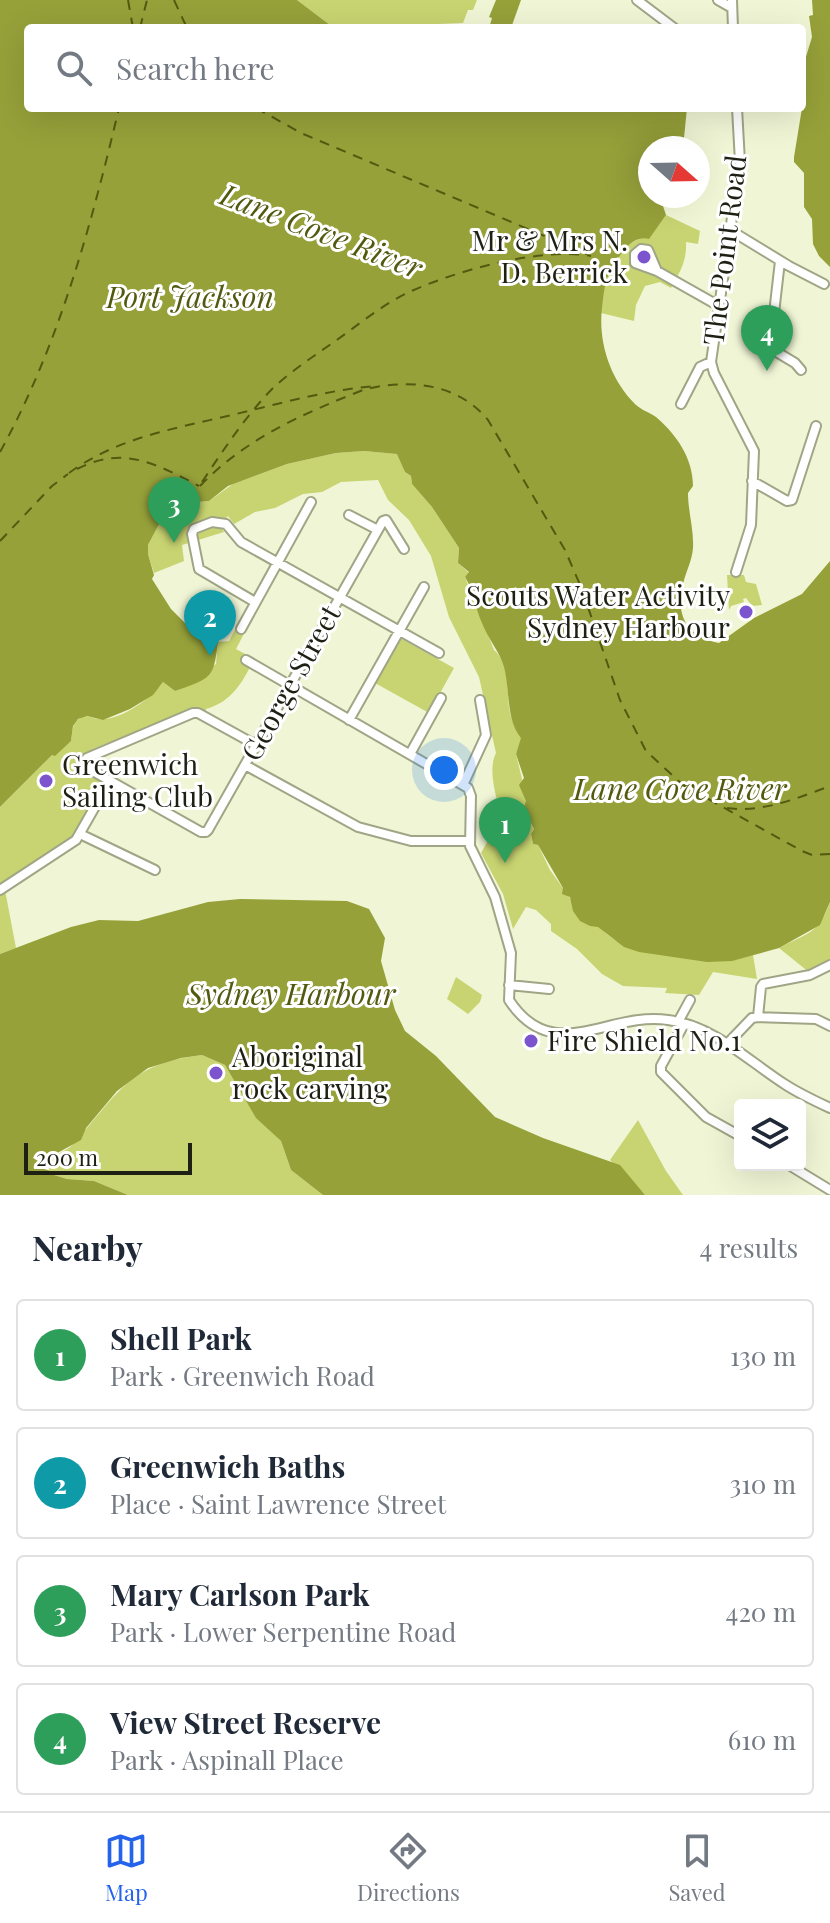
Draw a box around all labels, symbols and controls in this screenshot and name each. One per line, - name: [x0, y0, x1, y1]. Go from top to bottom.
- search box: [24, 24, 806, 112]
- icon: search: [52, 46, 96, 90]
- text: Search here: [116, 48, 275, 88]
- north arrow: [638, 136, 710, 208]
- street label: The Point Road: [693, 153, 754, 347]
- water label: Lane Cove River: [213, 173, 429, 287]
- place label: Mr & Mrs N. D. Berrick: [472, 221, 629, 290]
- marker: Mr & Mrs N. D. Berrick: [635, 248, 653, 266]
- water label: Port Jackson: [105, 276, 274, 316]
- pin: 4: [741, 305, 793, 371]
- pin: 3: [148, 477, 200, 543]
- place label: Scouts Water Activity Sydney Harbour: [466, 576, 731, 645]
- pin: 2: [184, 590, 236, 656]
- street label: George Street: [232, 597, 348, 767]
- marker: Scouts Water Activity Sydney Harbour: [737, 603, 755, 621]
- place label: Greenwich Sailing Club: [62, 745, 213, 814]
- your location: [424, 750, 464, 790]
- water label: Lane Cove River: [572, 768, 788, 808]
- marker: Greenwich Sailing Club: [37, 772, 55, 790]
- pin: 1: [479, 797, 531, 863]
- water label: Sydney Harbour: [186, 973, 397, 1013]
- place label: Fire Shield No.1: [547, 1021, 741, 1058]
- marker: Fire Shield No.1: [522, 1032, 540, 1050]
- place label: Aboriginal rock carving: [231, 1037, 388, 1106]
- marker: Aboriginal rock carving: [207, 1064, 225, 1082]
- map controls: [734, 1099, 806, 1171]
- button: layers: [734, 1099, 806, 1171]
- scale bar: [24, 1139, 192, 1175]
- text: 200 m: [36, 1142, 98, 1172]
- text: Nearby: [32, 1224, 143, 1270]
- text: 4 results: [699, 1230, 798, 1265]
- text: Shell Park: [110, 1318, 252, 1358]
- text: 1: [55, 1338, 65, 1373]
- text: 130 m: [730, 1338, 796, 1373]
- text: Park · Greenwich Road: [110, 1358, 375, 1393]
- text: Greenwich Baths: [110, 1446, 345, 1486]
- text: 2: [53, 1466, 67, 1501]
- text: 310 m: [729, 1466, 796, 1501]
- text: Place · Saint Lawrence Street: [110, 1486, 446, 1521]
- text: Mary Carlson Park: [110, 1574, 370, 1614]
- text: 3: [54, 1594, 66, 1629]
- text: 420 m: [726, 1594, 796, 1629]
- text: Park · Lower Serpentine Road: [110, 1614, 456, 1649]
- text: View Street Reserve: [110, 1702, 381, 1742]
- text: 4: [53, 1722, 67, 1757]
- text: 610 m: [728, 1722, 796, 1757]
- text: Park · Aspinall Place: [110, 1742, 344, 1777]
- tab: Map: [104, 1829, 148, 1907]
- tab: Directions: [357, 1829, 460, 1907]
- tab: Saved: [668, 1829, 726, 1907]

